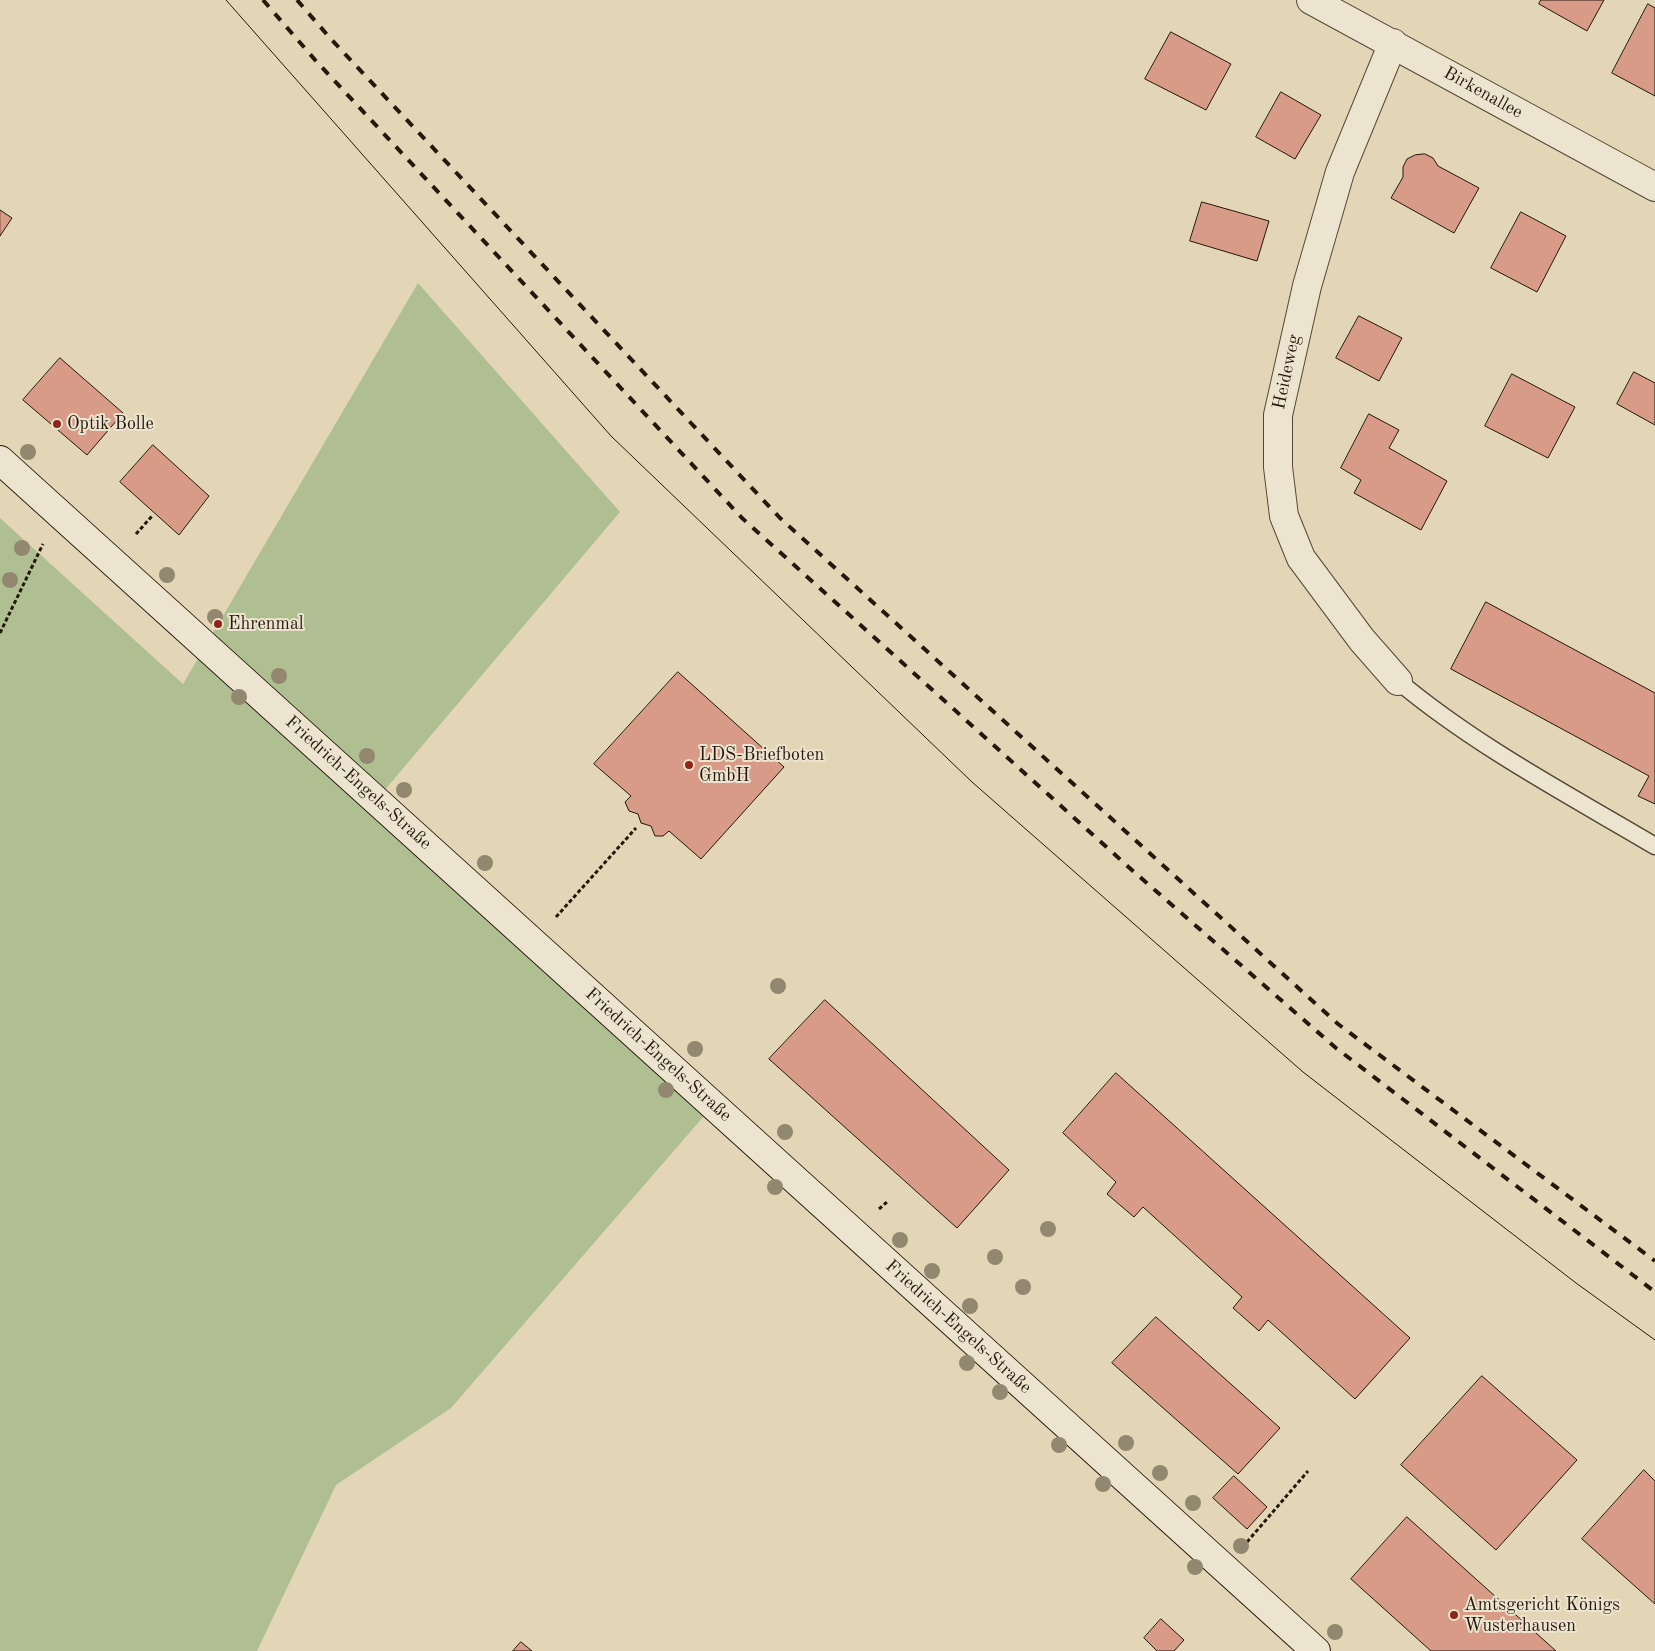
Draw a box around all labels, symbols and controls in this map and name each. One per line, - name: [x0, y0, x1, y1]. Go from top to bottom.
- street label: Birkenallee: [1440, 62, 1526, 124]
- street label: Heideweg: [1269, 333, 1305, 411]
- place label: Optik Bolle: [67, 413, 154, 435]
- marker: Optik Bolle: [51, 418, 63, 430]
- place label: Ehrenmal: [228, 613, 304, 635]
- marker: Ehrenmal: [212, 618, 224, 630]
- street label: Friedrich-Engels-Straße: [280, 712, 436, 854]
- place label: LDS-Briefboten GmbH: [699, 744, 824, 786]
- marker: LDS-Briefboten GmbH: [683, 759, 695, 771]
- street label: Friedrich-Engels-Straße: [580, 984, 736, 1126]
- street label: Friedrich-Engels-Straße: [880, 1256, 1036, 1398]
- place label: Amtsgericht Königs Wusterhausen: [1464, 1594, 1620, 1636]
- marker: Amtsgericht Königs Wusterhausen: [1448, 1609, 1460, 1621]

